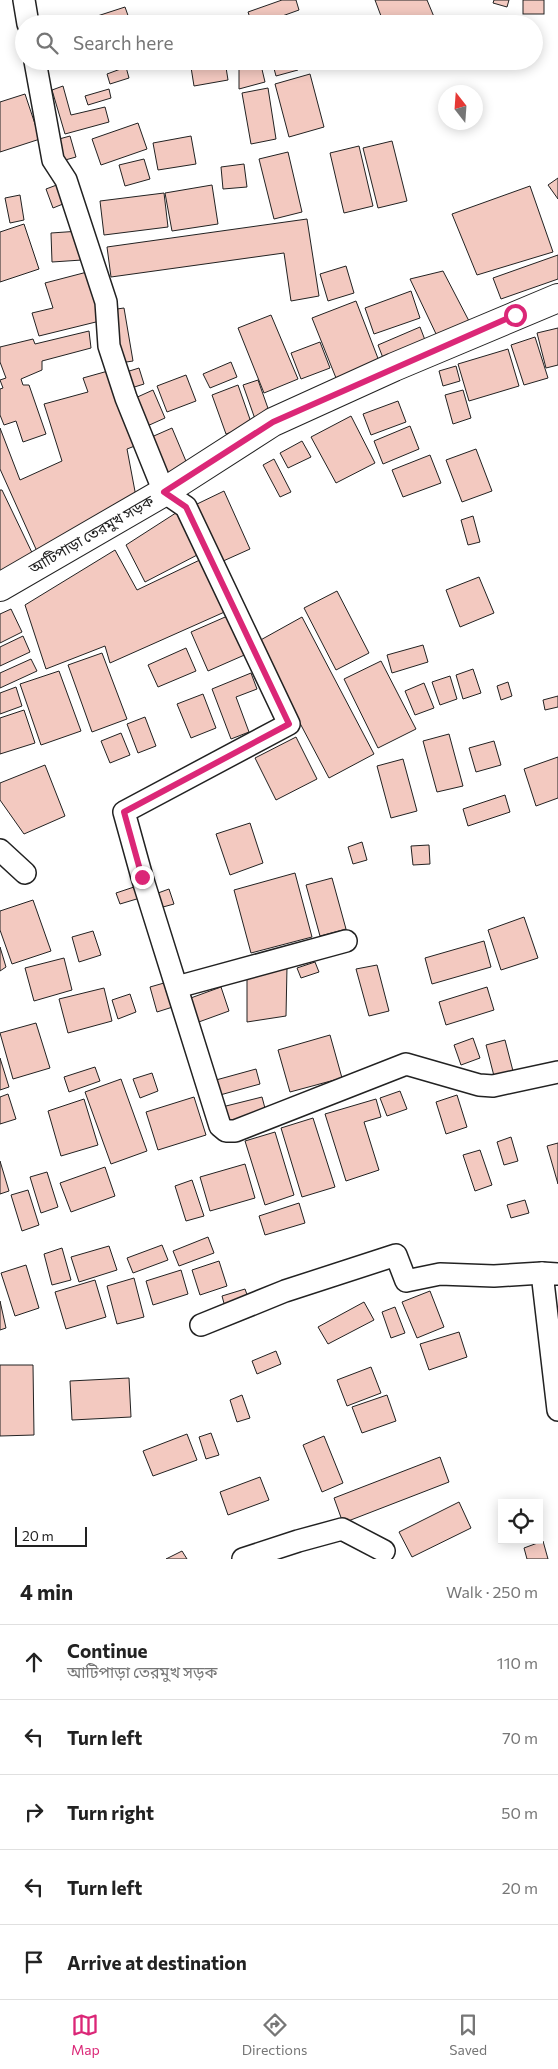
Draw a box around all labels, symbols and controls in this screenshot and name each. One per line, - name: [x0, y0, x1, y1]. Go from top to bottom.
- search box: [15, 15, 543, 70]
- icon: search: [33, 29, 61, 57]
- text: Search here: [73, 31, 173, 54]
- north arrow: [438, 85, 483, 130]
- route start: [504, 304, 527, 327]
- street label: আটিপাড়া তেরমুখ সড়ক: [25, 491, 158, 578]
- route end: [131, 866, 154, 889]
- map controls: [498, 1499, 543, 1544]
- button: locate: [498, 1499, 543, 1544]
- scale bar: [15, 1524, 88, 1547]
- text: 20 m: [22, 1527, 54, 1544]
- text: 4 min: [20, 1579, 73, 1604]
- text: Walk · 250 m: [446, 1582, 538, 1601]
- text: Continue: [67, 1639, 147, 1662]
- icon: ahead: [20, 1648, 48, 1676]
- text: 110 m: [497, 1653, 538, 1672]
- text: আটিপাড়া তেরমুখ সড়ক: [67, 1662, 217, 1681]
- icon: left: [20, 1723, 48, 1751]
- text: Turn left: [67, 1726, 142, 1749]
- text: 70 m: [502, 1728, 538, 1747]
- icon: right: [20, 1798, 48, 1826]
- text: Turn right: [67, 1801, 154, 1824]
- text: 50 m: [501, 1803, 538, 1822]
- icon: left: [20, 1873, 48, 1901]
- text: Turn left: [67, 1876, 142, 1899]
- text: 20 m: [502, 1878, 538, 1897]
- icon: arrive: [20, 1948, 48, 1976]
- text: Arrive at destination: [67, 1951, 247, 1974]
- tab: Map: [71, 2011, 100, 2058]
- tab: Directions: [242, 2011, 307, 2058]
- tab: Saved: [449, 2011, 487, 2058]

